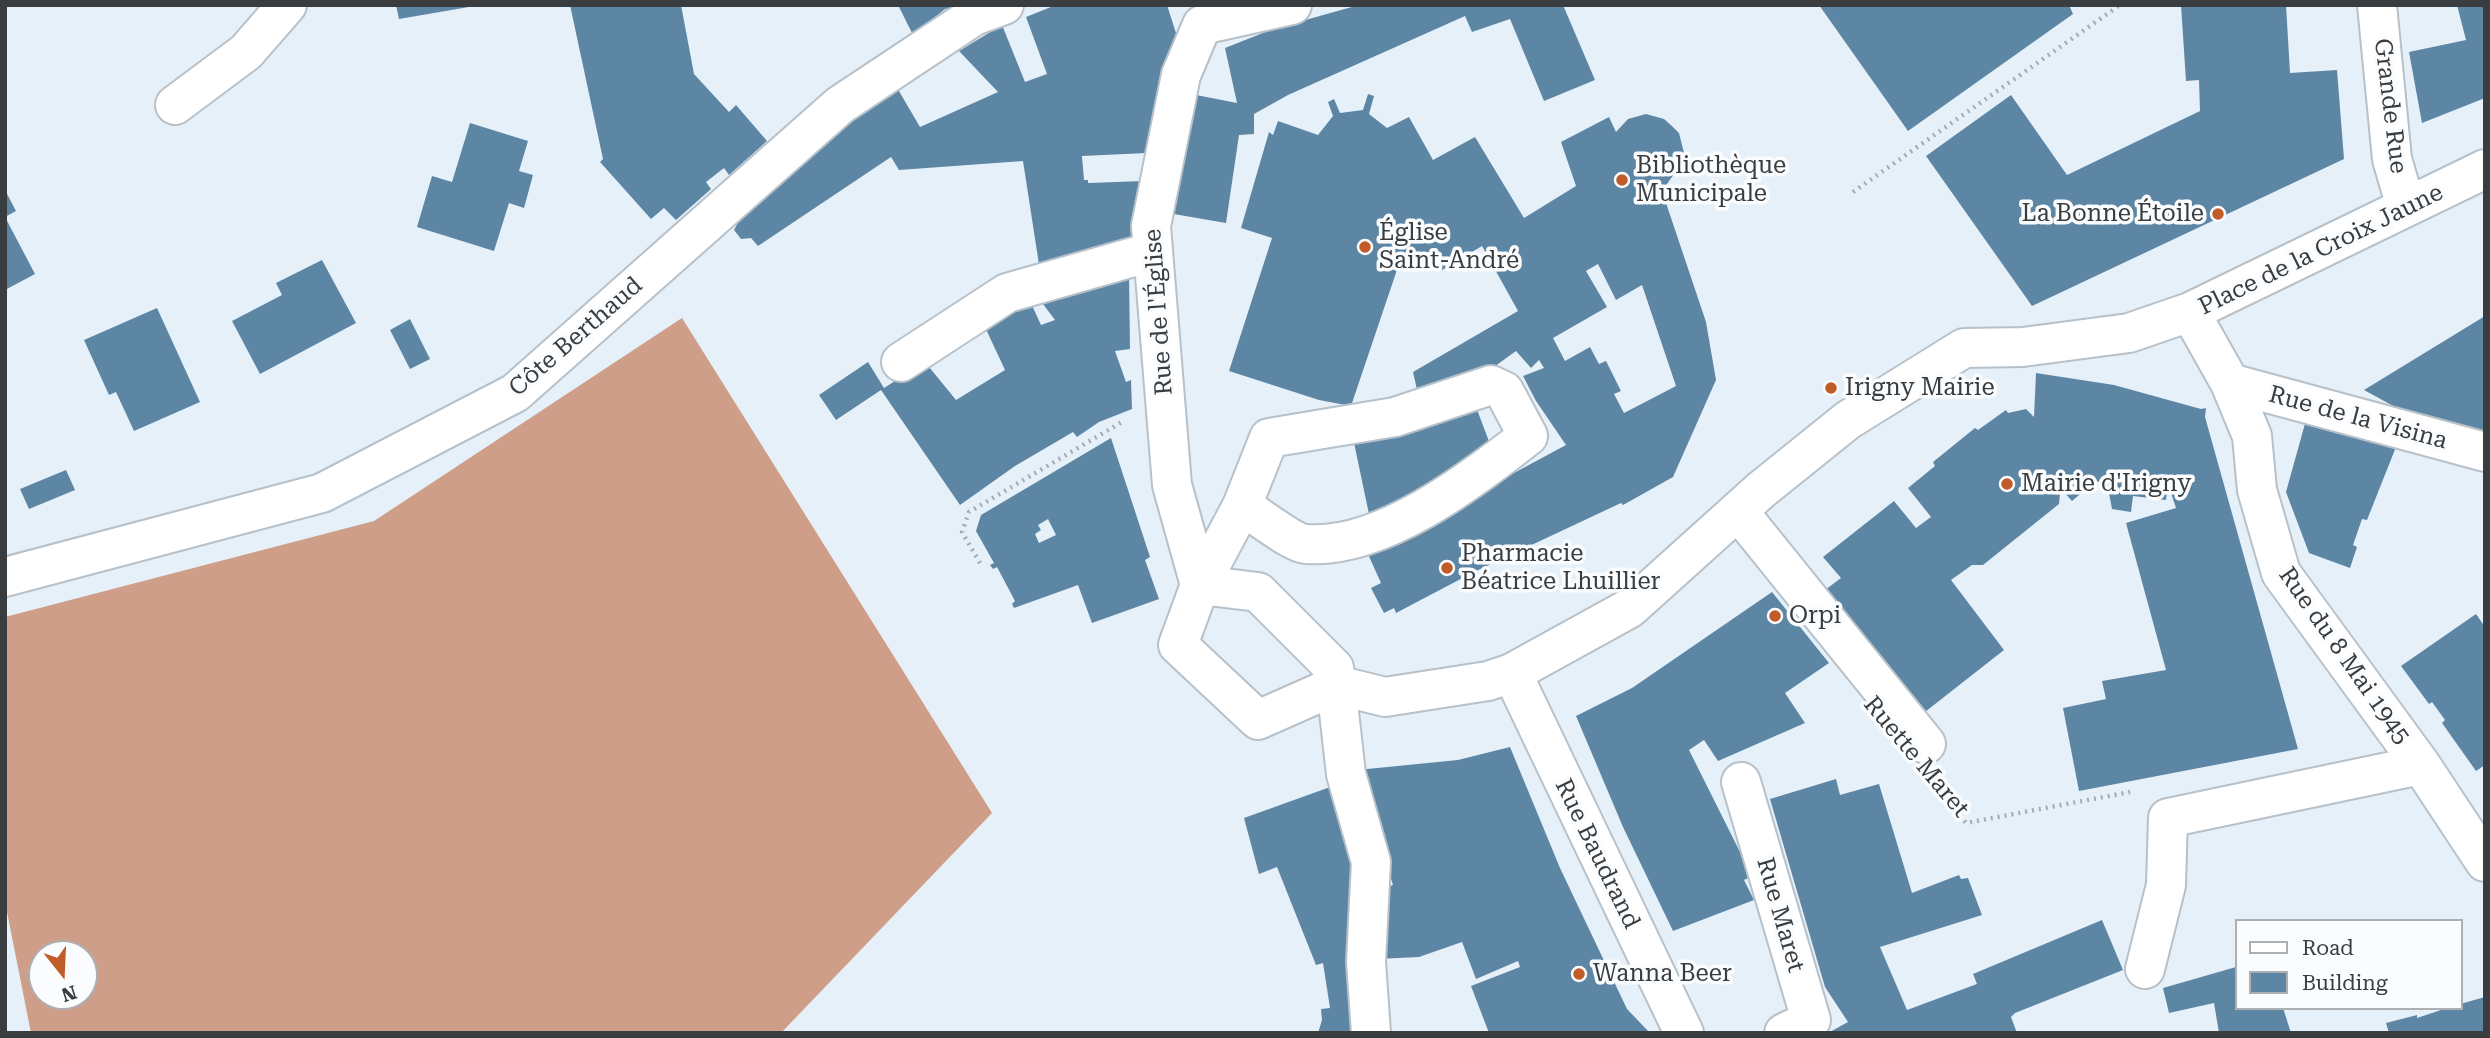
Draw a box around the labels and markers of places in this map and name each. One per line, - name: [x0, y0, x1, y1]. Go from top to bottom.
- place label: Bibliothèque Municipale: [1636, 152, 1786, 208]
- marker: Bibliothèque Municipale: [1614, 172, 1630, 188]
- place label: La Bonne Étoile: [2022, 200, 2204, 228]
- marker: La Bonne Étoile: [2210, 206, 2226, 222]
- place label: Église Saint-André: [1379, 219, 1519, 275]
- marker: Église Saint-André: [1357, 239, 1373, 255]
- place label: Irigny Mairie: [1845, 374, 1995, 402]
- marker: Irigny Mairie: [1823, 380, 1839, 396]
- place label: Mairie d'Irigny: [2021, 470, 2191, 498]
- marker: Mairie d'Irigny: [1999, 476, 2015, 492]
- place label: Pharmacie Béatrice Lhuillier: [1461, 540, 1660, 596]
- marker: Pharmacie Béatrice Lhuillier: [1439, 560, 1455, 576]
- place label: Orpi: [1789, 602, 1841, 630]
- marker: Orpi: [1767, 608, 1783, 624]
- place label: Wanna Beer: [1593, 960, 1732, 988]
- marker: Wanna Beer: [1571, 966, 1587, 982]

